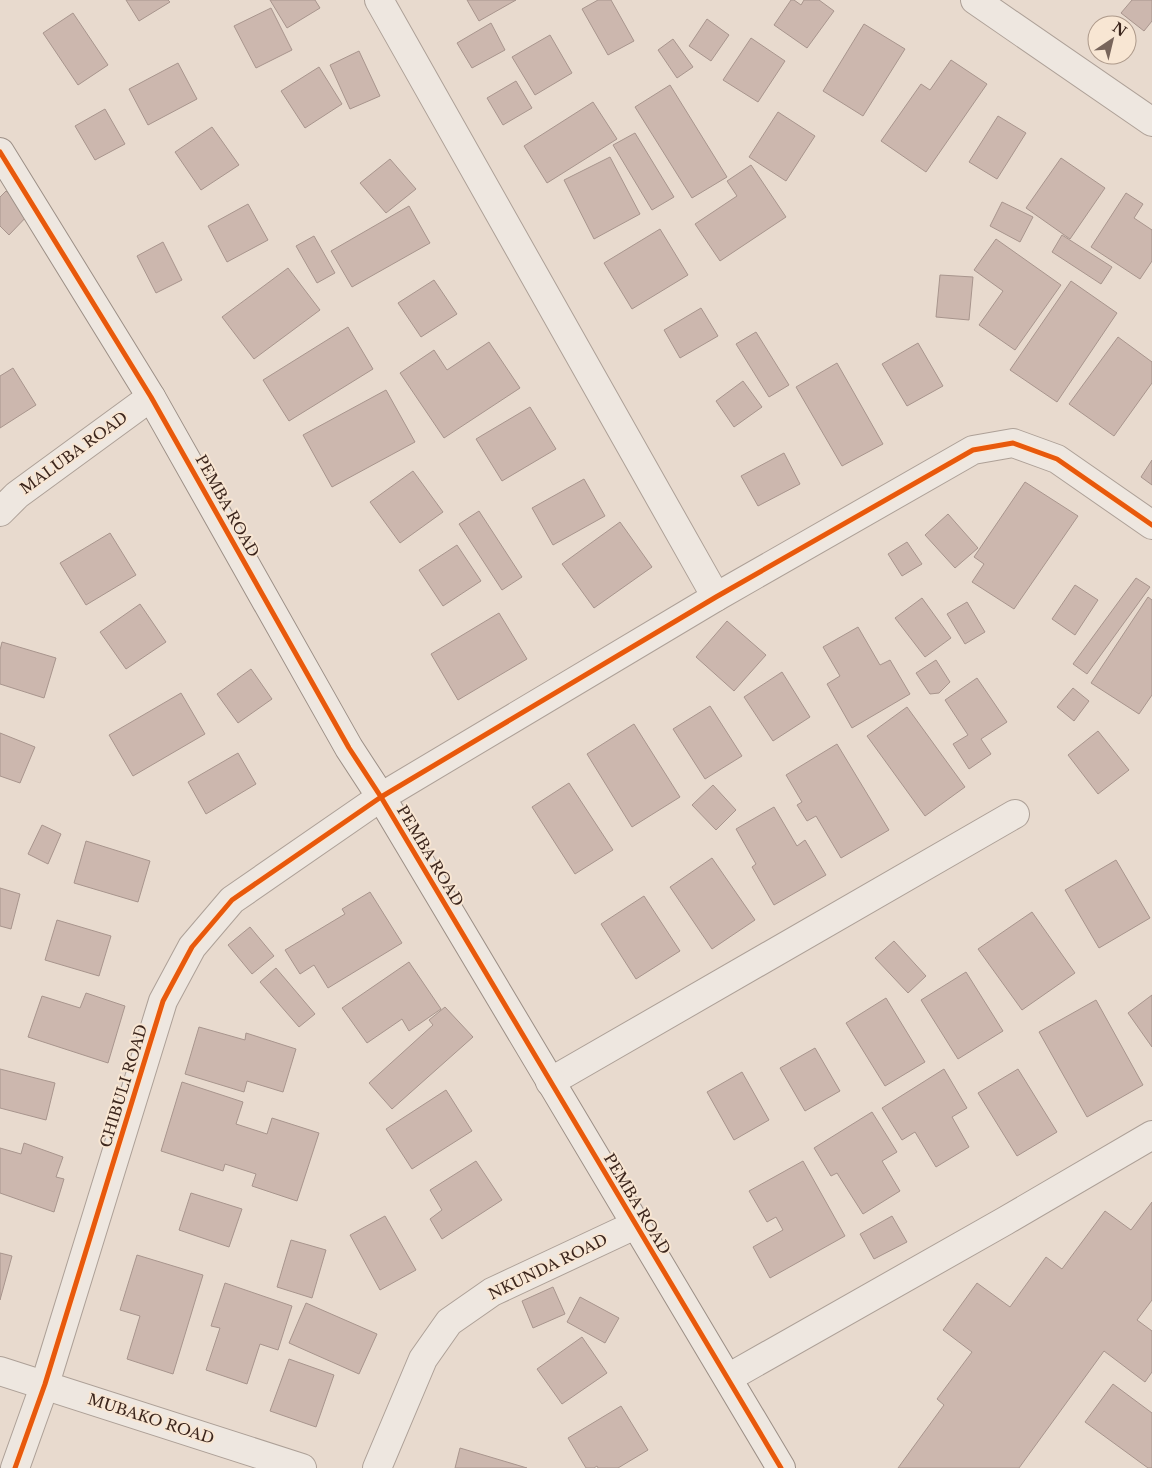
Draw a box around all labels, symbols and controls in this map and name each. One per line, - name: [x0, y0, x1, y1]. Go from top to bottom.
- north arrow: [1087, 15, 1137, 65]
- text: N: [1109, 18, 1130, 41]
- street label: MALUBA ROAD: [16, 407, 131, 498]
- street label: PEMBA ROAD: [191, 451, 263, 560]
- street label: PEMBA ROAD: [393, 802, 468, 910]
- street label: CHIBULI ROAD: [96, 1022, 151, 1150]
- street label: PEMBA ROAD: [600, 1150, 675, 1258]
- street label: NKUNDA ROAD: [485, 1230, 610, 1304]
- street label: MUBAKO ROAD: [86, 1389, 217, 1448]

